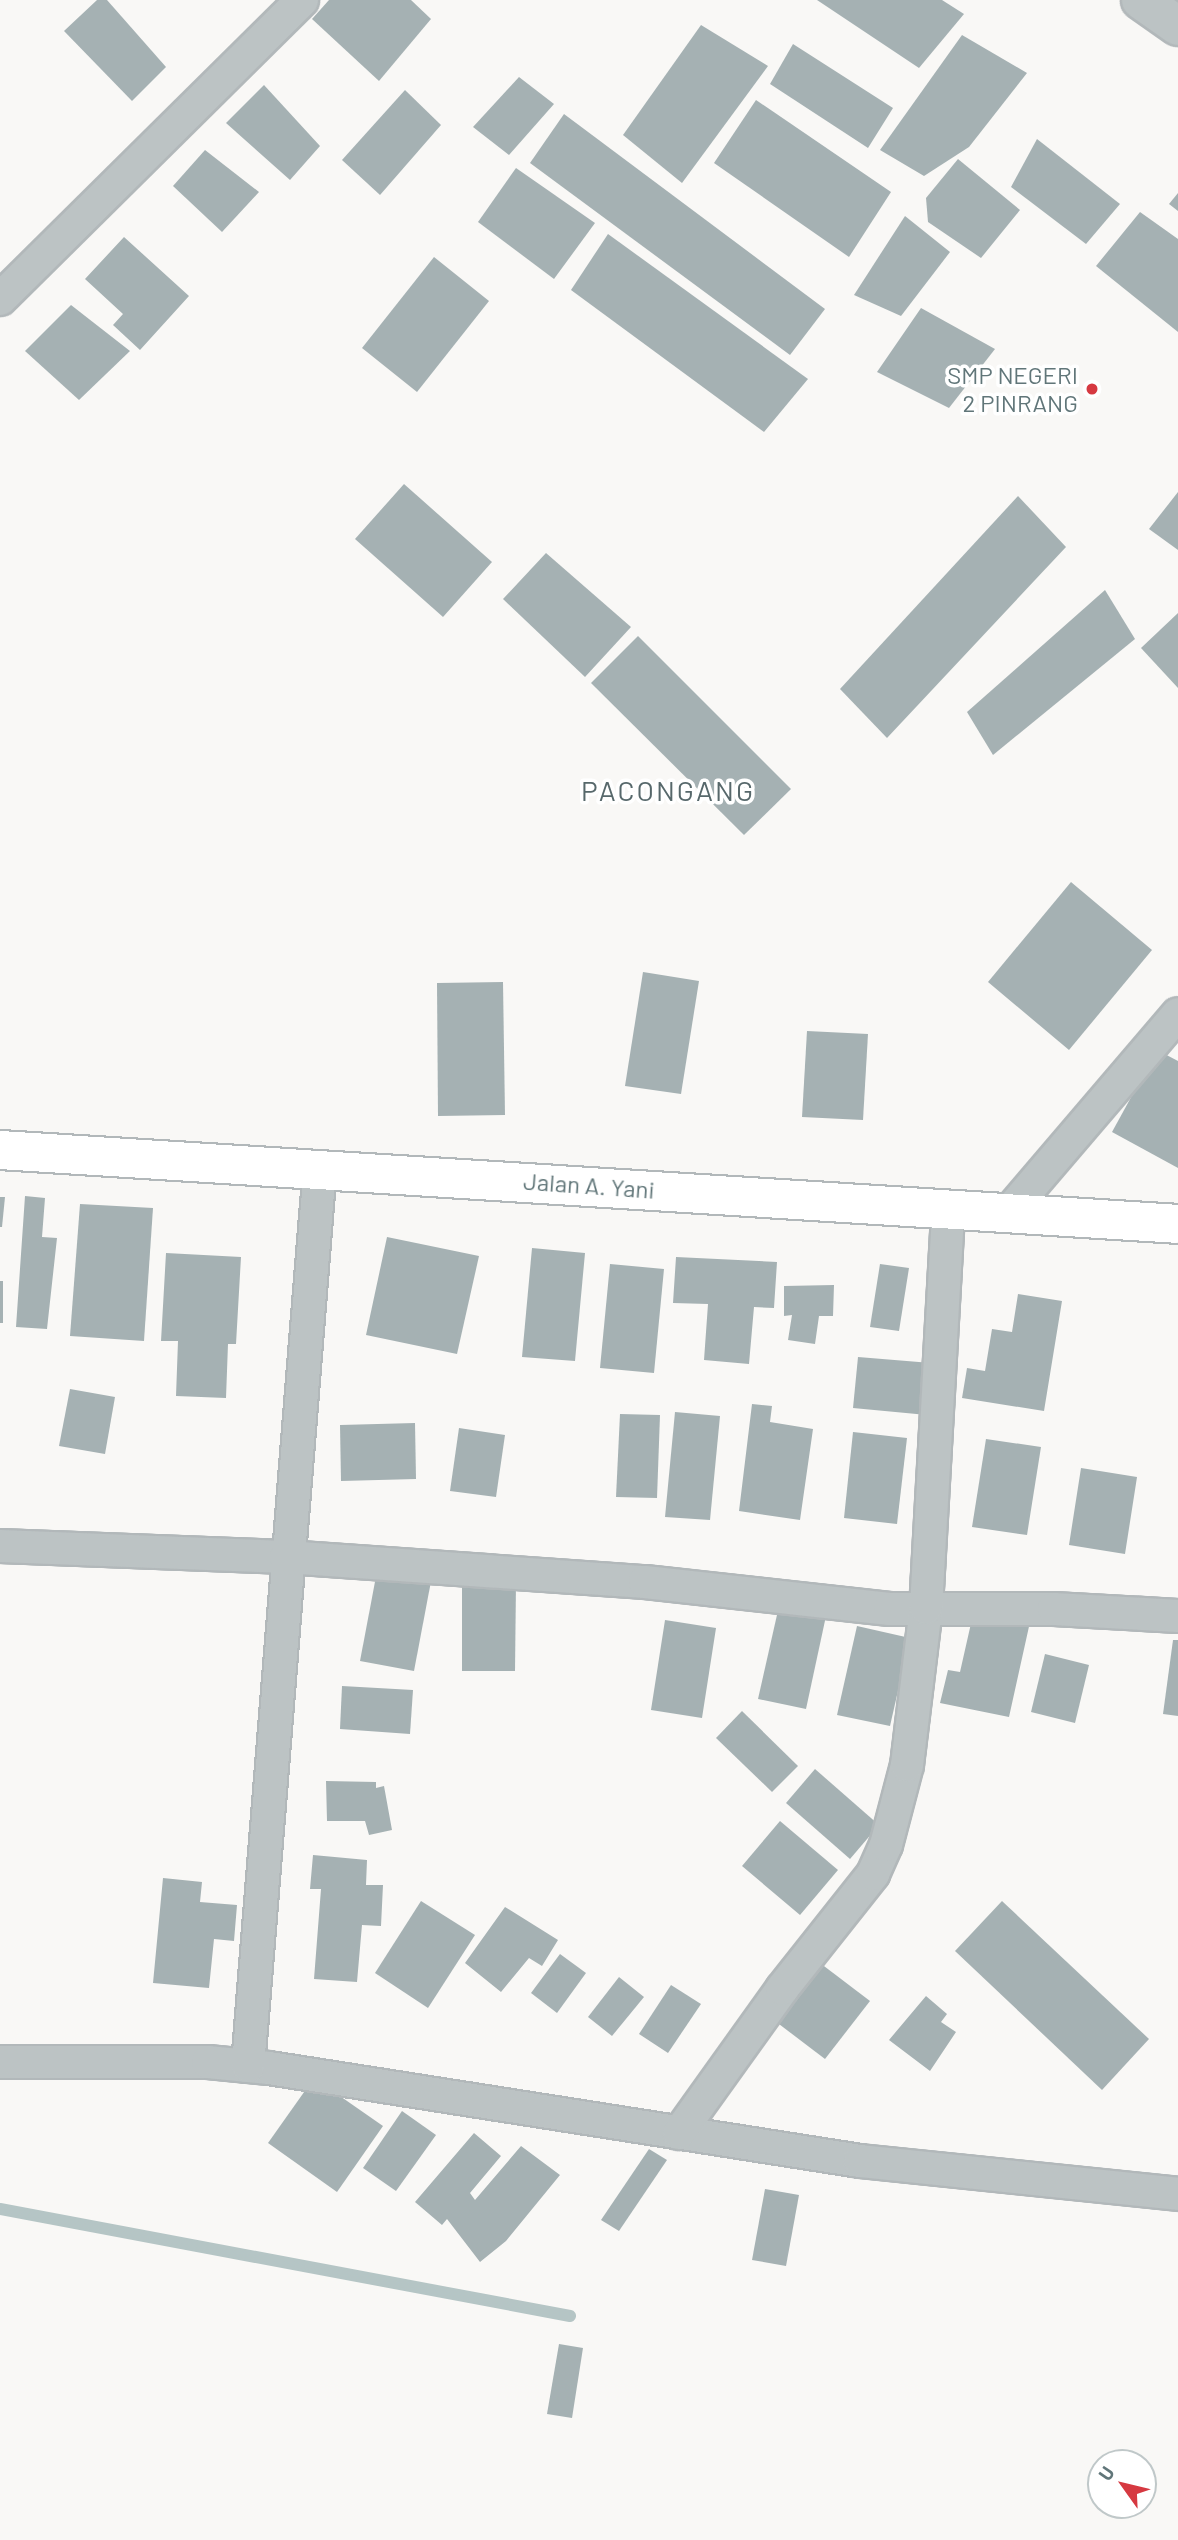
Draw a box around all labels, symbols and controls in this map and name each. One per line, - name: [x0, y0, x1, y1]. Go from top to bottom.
- place label: SMP NEGERI 2 PINRANG: [947, 361, 1078, 417]
- marker: SMP NEGERI 2 PINRANG: [1084, 381, 1100, 397]
- district label: PACONGANG: [582, 773, 754, 807]
- street label: Jalan A. Yani: [522, 1166, 656, 1204]
- north arrow: [1087, 2449, 1157, 2519]
- text: U: [1093, 2462, 1119, 2484]

